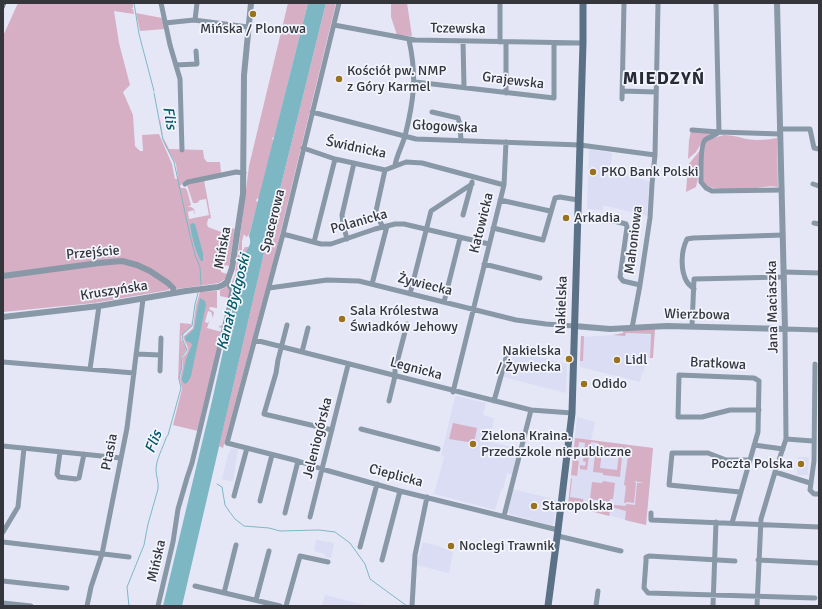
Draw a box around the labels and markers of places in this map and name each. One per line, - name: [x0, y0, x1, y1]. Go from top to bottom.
- marker: Mińska / Plonowa: [248, 9, 258, 19]
- place label: Mińska / Plonowa: [200, 21, 306, 37]
- place label: Kościół pw. NMP z Góry Karmel: [347, 63, 447, 96]
- marker: Kościół pw. NMP z Góry Karmel: [334, 74, 344, 84]
- place label: PKO Bank Polski: [601, 164, 699, 180]
- marker: PKO Bank Polski: [588, 167, 598, 177]
- place label: Arkadia: [574, 210, 620, 226]
- marker: Arkadia: [561, 213, 571, 223]
- place label: Sala Królestwa Świadków Jehowy: [350, 303, 458, 336]
- marker: Sala Królestwa Świadków Jehowy: [337, 314, 347, 324]
- place label: Nakielska / Żywiecka: [496, 343, 561, 376]
- place label: Lidl: [625, 352, 647, 368]
- marker: Nakielska / Żywiecka: [564, 354, 574, 364]
- marker: Lidl: [612, 355, 622, 365]
- place label: Odido: [592, 376, 627, 392]
- marker: Odido: [579, 379, 589, 389]
- place label: Zielona Kraina. Przedszkole niepubliczne: [481, 428, 631, 460]
- marker: Zielona Kraina. Przedszkole niepubliczne: [468, 439, 478, 449]
- place label: Poczta Polska: [711, 456, 793, 472]
- marker: Poczta Polska: [796, 459, 806, 469]
- place label: Staropolska: [542, 498, 613, 514]
- marker: Staropolska: [529, 501, 539, 511]
- place label: Noclegi Trawnik: [459, 538, 554, 554]
- marker: Noclegi Trawnik: [446, 541, 456, 551]

